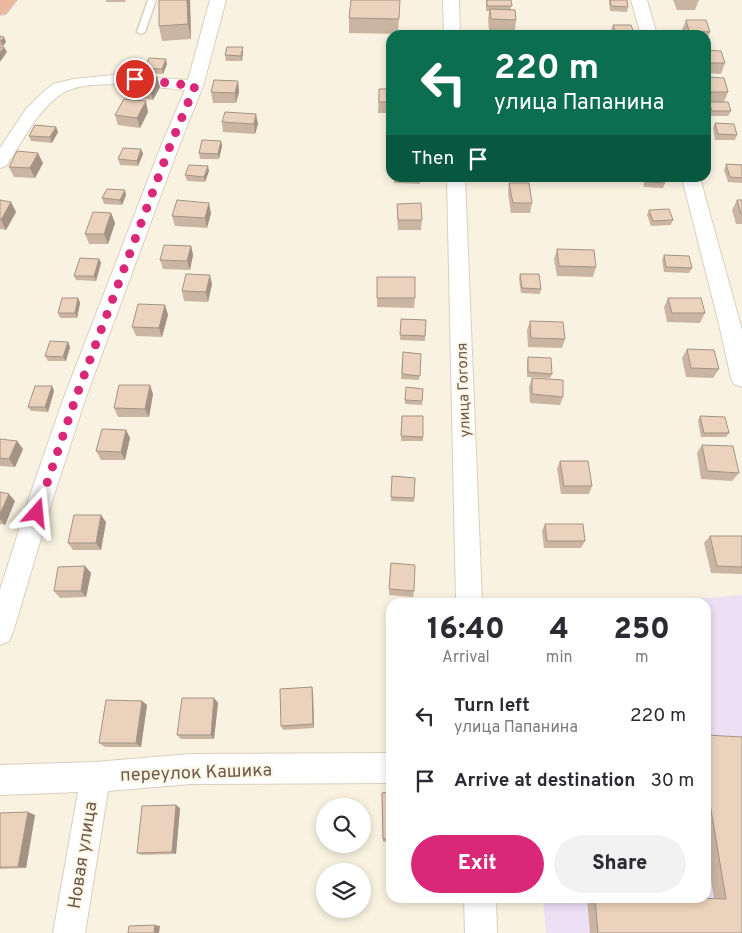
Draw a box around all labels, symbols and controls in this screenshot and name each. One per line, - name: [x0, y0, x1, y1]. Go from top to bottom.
- text: 220 m: [494, 47, 599, 91]
- icon: left: [411, 50, 476, 115]
- pin: [114, 58, 156, 100]
- icon: arrive: [121, 65, 149, 93]
- text: улица Папанина: [494, 90, 664, 117]
- icon: arrive: [464, 145, 492, 173]
- text: Then: [411, 147, 454, 171]
- street label: улица Гоголя: [453, 342, 476, 438]
- position arrow: [10, 486, 62, 538]
- text: 16:40: [427, 612, 505, 649]
- text: 4: [549, 612, 569, 649]
- text: 250: [614, 612, 670, 649]
- text: Arrival: [442, 648, 490, 668]
- text: min: [546, 648, 572, 668]
- text: m: [635, 648, 649, 668]
- text: Turn left: [454, 694, 530, 718]
- icon: left: [411, 702, 439, 730]
- text: 220 m: [630, 704, 686, 728]
- text: улица Папанина: [454, 718, 578, 738]
- street label: переулок Кашика: [120, 759, 272, 788]
- icon: arrive: [411, 767, 439, 795]
- text: Arrive at destination: [454, 769, 635, 793]
- text: 30 m: [650, 769, 694, 793]
- map controls: [316, 798, 371, 918]
- button: search: [316, 798, 371, 853]
- street label: Новая улица: [64, 800, 103, 911]
- button: Exit: [411, 835, 544, 893]
- button: Share: [554, 835, 686, 893]
- button: layers: [316, 863, 371, 918]

